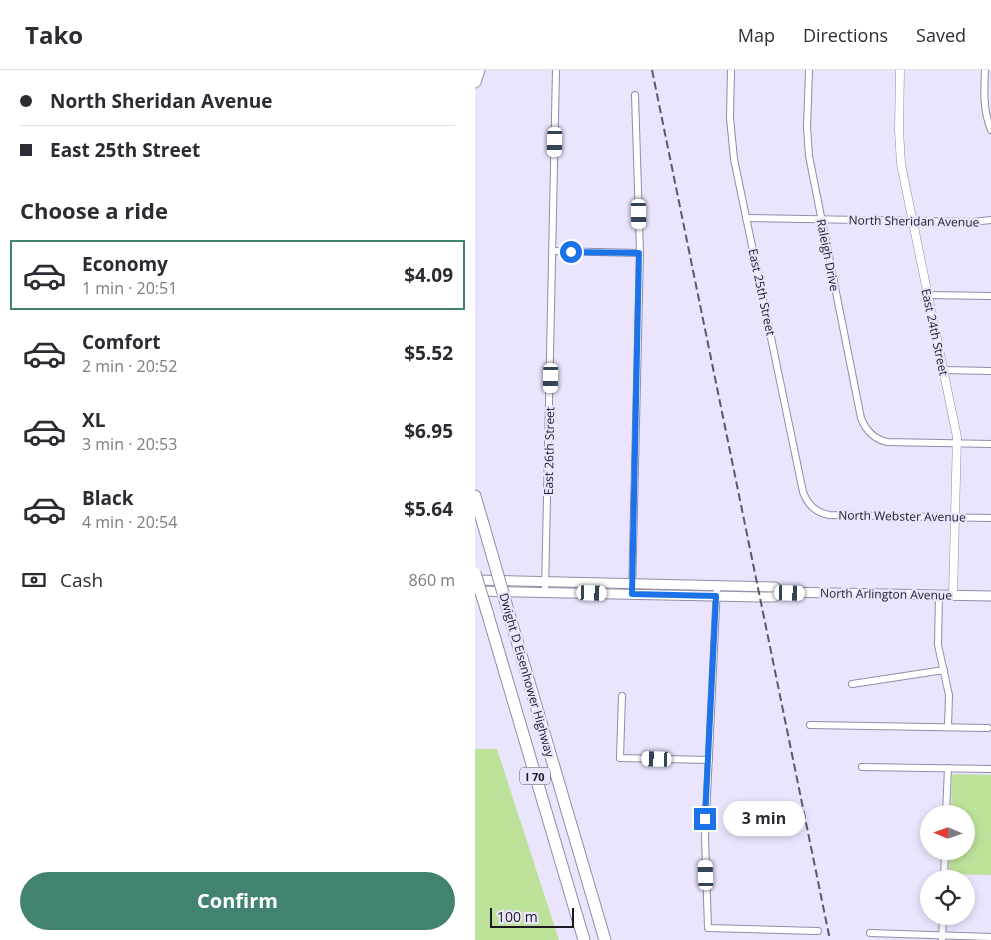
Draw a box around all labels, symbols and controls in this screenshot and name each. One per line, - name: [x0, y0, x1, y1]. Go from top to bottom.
- text: Tako: [25, 18, 83, 51]
- text: Map: [738, 23, 775, 47]
- text: Directions: [803, 23, 888, 47]
- text: Saved: [916, 23, 966, 47]
- text: North Sheridan Avenue: [50, 88, 272, 114]
- car: [547, 127, 562, 157]
- text: East 25th Street: [50, 137, 200, 163]
- text: Choose a ride: [20, 195, 168, 225]
- car: [631, 199, 646, 229]
- street label: North Sheridan Avenue: [848, 211, 980, 231]
- street label: Raleigh Drive: [813, 217, 843, 293]
- route start: [560, 241, 582, 263]
- street label: East 25th Street: [744, 247, 780, 337]
- text: Economy: [82, 251, 168, 277]
- icon: car: [22, 253, 67, 298]
- text: $4.09: [404, 262, 453, 288]
- text: 1 min · 20:51: [82, 277, 177, 299]
- street label: East 24th Street: [917, 287, 953, 377]
- text: Comfort: [82, 329, 161, 355]
- icon: car: [22, 331, 67, 376]
- text: $5.52: [404, 340, 453, 366]
- text: 2 min · 20:52: [82, 355, 177, 377]
- car: [543, 363, 558, 393]
- text: XL: [82, 407, 105, 433]
- street label: East 26th Street: [540, 407, 558, 495]
- icon: car: [22, 409, 67, 454]
- text: $6.95: [404, 418, 453, 444]
- text: 3 min · 20:53: [82, 433, 177, 455]
- text: Black: [82, 485, 134, 511]
- icon: car: [22, 487, 67, 532]
- text: $5.64: [404, 496, 453, 522]
- street label: North Webster Avenue: [838, 506, 966, 526]
- text: 4 min · 20:54: [82, 511, 177, 533]
- icon: cash: [20, 566, 48, 594]
- text: Cash: [60, 567, 103, 593]
- text: 860 m: [409, 569, 455, 591]
- street label: North Arlington Avenue: [820, 584, 952, 604]
- car: [576, 585, 607, 601]
- car: [774, 585, 805, 601]
- street label: Dwight D Eisenhower Highway: [495, 591, 559, 760]
- car: [641, 751, 672, 767]
- road number: I 70: [520, 768, 550, 784]
- callout: 3 min: [723, 802, 805, 836]
- north arrow: [920, 805, 975, 860]
- map controls: [920, 805, 975, 925]
- text: 3 min: [742, 807, 786, 829]
- route end: [694, 808, 716, 830]
- car: [697, 860, 714, 890]
- button: locate: [920, 870, 975, 925]
- button: Confirm: [20, 872, 455, 930]
- scale bar: [490, 905, 574, 928]
- text: 100 m: [497, 907, 538, 926]

